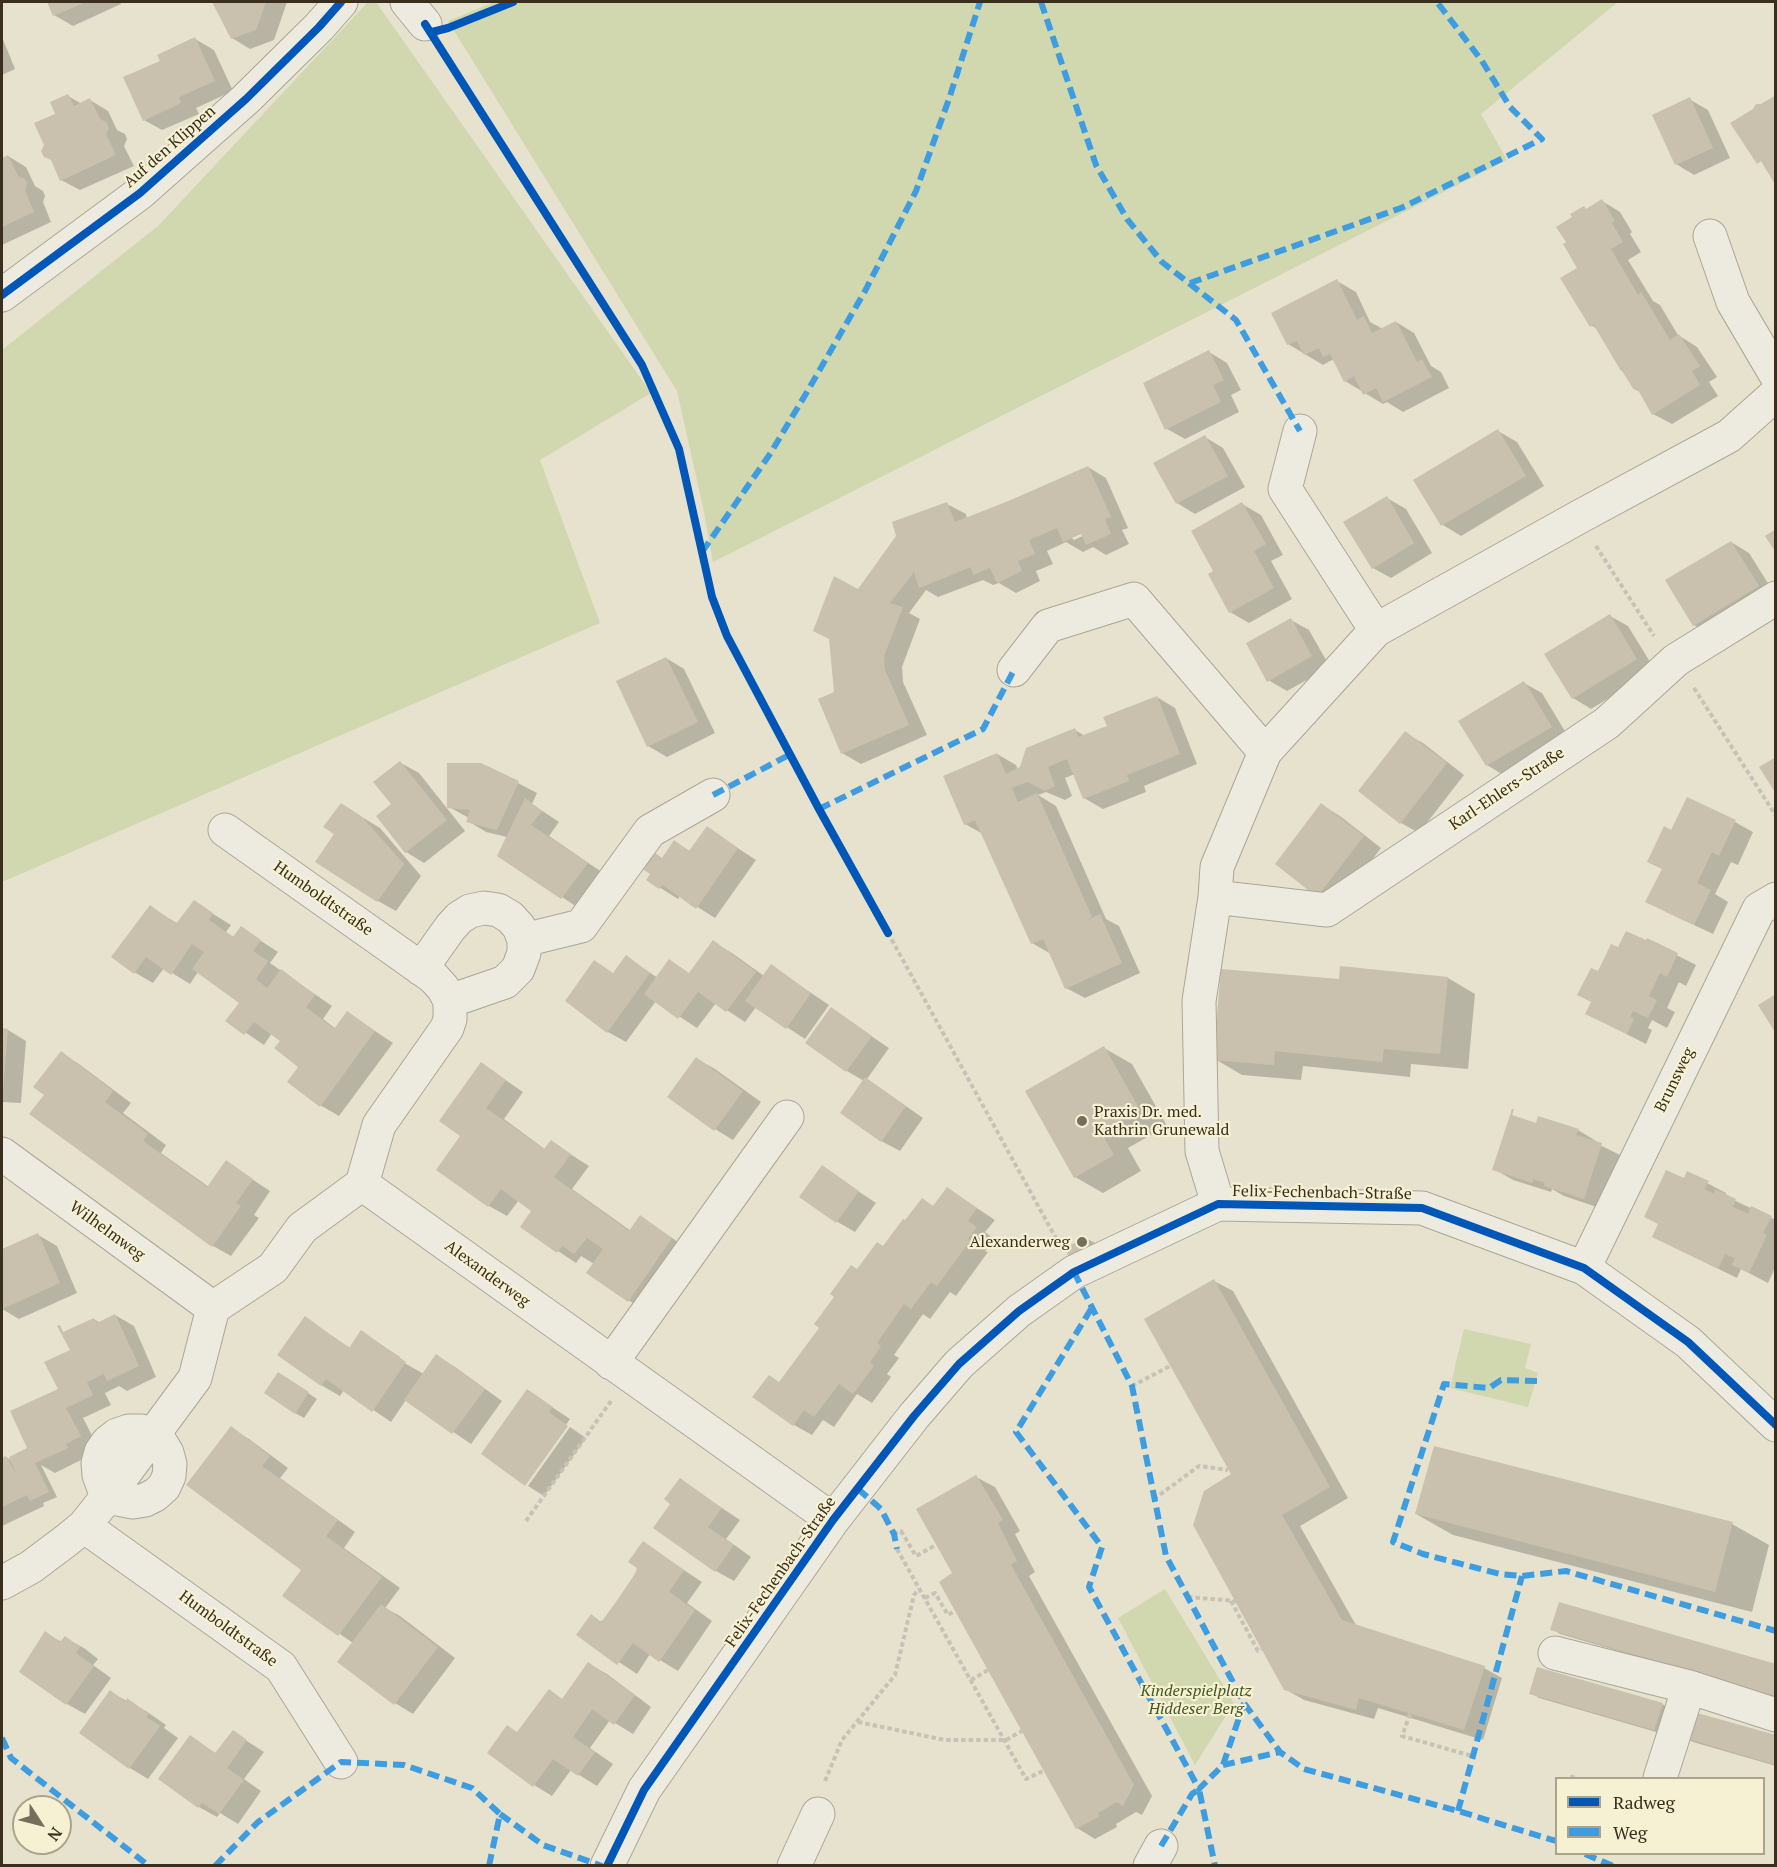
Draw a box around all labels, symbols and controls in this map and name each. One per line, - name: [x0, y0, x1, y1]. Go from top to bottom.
- street label: Auf den Klippen: [120, 102, 220, 192]
- street label: Karl-Ehlers-Straße: [1446, 743, 1568, 835]
- street label: Humboldtstraße: [269, 858, 377, 940]
- street label: Brunsweg: [1651, 1045, 1699, 1115]
- place label: Praxis Dr. med. Kathrin Grunewald: [1094, 1102, 1229, 1140]
- marker: Praxis Dr. med. Kathrin Grunewald: [1075, 1114, 1089, 1128]
- street label: Felix-Fechenbach-Straße: [1232, 1182, 1412, 1204]
- street label: Wilhelmweg: [66, 1197, 148, 1265]
- place label: Alexanderweg: [969, 1232, 1070, 1252]
- marker: Alexanderweg: [1075, 1235, 1089, 1249]
- street label: Alexanderweg: [441, 1237, 533, 1311]
- street label: Felix-Fechenbach-Straße: [722, 1493, 840, 1651]
- street label: Humboldtstraße: [175, 1587, 281, 1671]
- park label: Kinderspielplatz Hiddeser Berg: [1141, 1681, 1251, 1719]
- legend: [1555, 1777, 1765, 1855]
- text: Radweg: [1613, 1790, 1675, 1814]
- north arrow: [12, 1795, 72, 1855]
- text: Weg: [1613, 1820, 1647, 1844]
- text: N: [42, 1823, 67, 1846]

